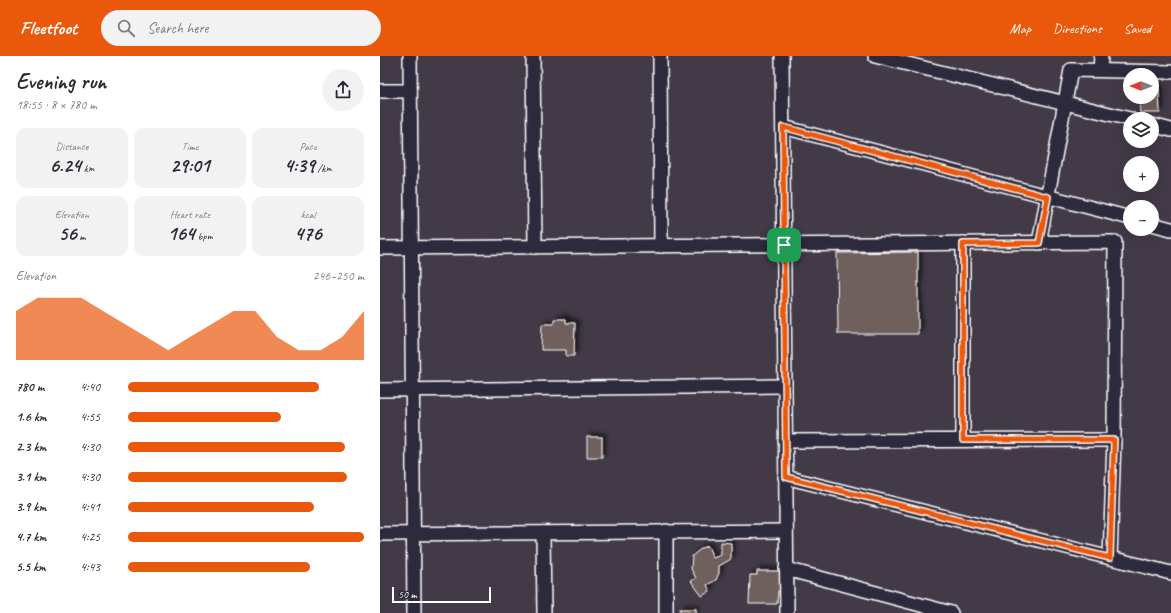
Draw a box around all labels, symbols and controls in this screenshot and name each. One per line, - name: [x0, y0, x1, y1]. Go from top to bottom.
- search box: [101, 10, 381, 46]
- text: Fleetfoot: [20, 16, 77, 40]
- icon: search: [115, 17, 137, 39]
- text: Search here: [147, 19, 208, 38]
- text: Map: [1010, 20, 1031, 37]
- text: Directions: [1053, 20, 1102, 37]
- text: Saved: [1124, 20, 1151, 37]
- text: Evening run: [16, 68, 106, 96]
- north arrow: [1123, 68, 1159, 104]
- map controls: [1123, 68, 1159, 236]
- button: share: [322, 69, 364, 111]
- text: 18:55 · 8 × 780 m: [16, 97, 97, 113]
- button: layers: [1123, 112, 1159, 148]
- text: Distance: [56, 139, 88, 153]
- text: Time: [182, 139, 198, 153]
- text: Pace: [300, 139, 316, 153]
- text: 6.24: [50, 153, 81, 178]
- text: 29:01: [170, 153, 210, 178]
- text: 4:39: [284, 153, 315, 178]
- button: +: [1123, 156, 1159, 192]
- text: km: [81, 161, 94, 175]
- text: /km: [315, 161, 332, 175]
- button: −: [1123, 200, 1159, 236]
- text: Elevation: [55, 207, 89, 221]
- text: Heart rate: [170, 207, 210, 221]
- text: kcal: [301, 207, 315, 221]
- text: 56: [59, 221, 77, 246]
- text: 164: [167, 221, 195, 246]
- text: 476: [294, 221, 322, 246]
- pin: [767, 228, 801, 262]
- text: m: [77, 229, 85, 243]
- text: bpm: [195, 229, 213, 243]
- icon: arrive: [773, 234, 795, 256]
- text: Elevation: [16, 268, 56, 284]
- text: 246–250 m: [313, 268, 364, 284]
- text: 780 m: [16, 379, 44, 395]
- text: 4:40: [80, 379, 100, 395]
- text: 1.6 km: [16, 409, 47, 425]
- text: 4:55: [80, 409, 100, 425]
- text: 2.3 km: [16, 439, 46, 455]
- text: 4:30: [80, 439, 100, 455]
- text: 3.1 km: [16, 469, 46, 485]
- text: 4:30: [80, 469, 100, 485]
- text: 3.9 km: [16, 499, 46, 515]
- text: 4:41: [80, 499, 100, 515]
- text: 4.7 km: [16, 529, 46, 545]
- text: 4:25: [80, 529, 100, 545]
- text: 5.5 km: [16, 559, 46, 575]
- text: 4:43: [80, 559, 100, 575]
- scale bar: [392, 585, 491, 604]
- text: 50 m: [398, 587, 417, 601]

